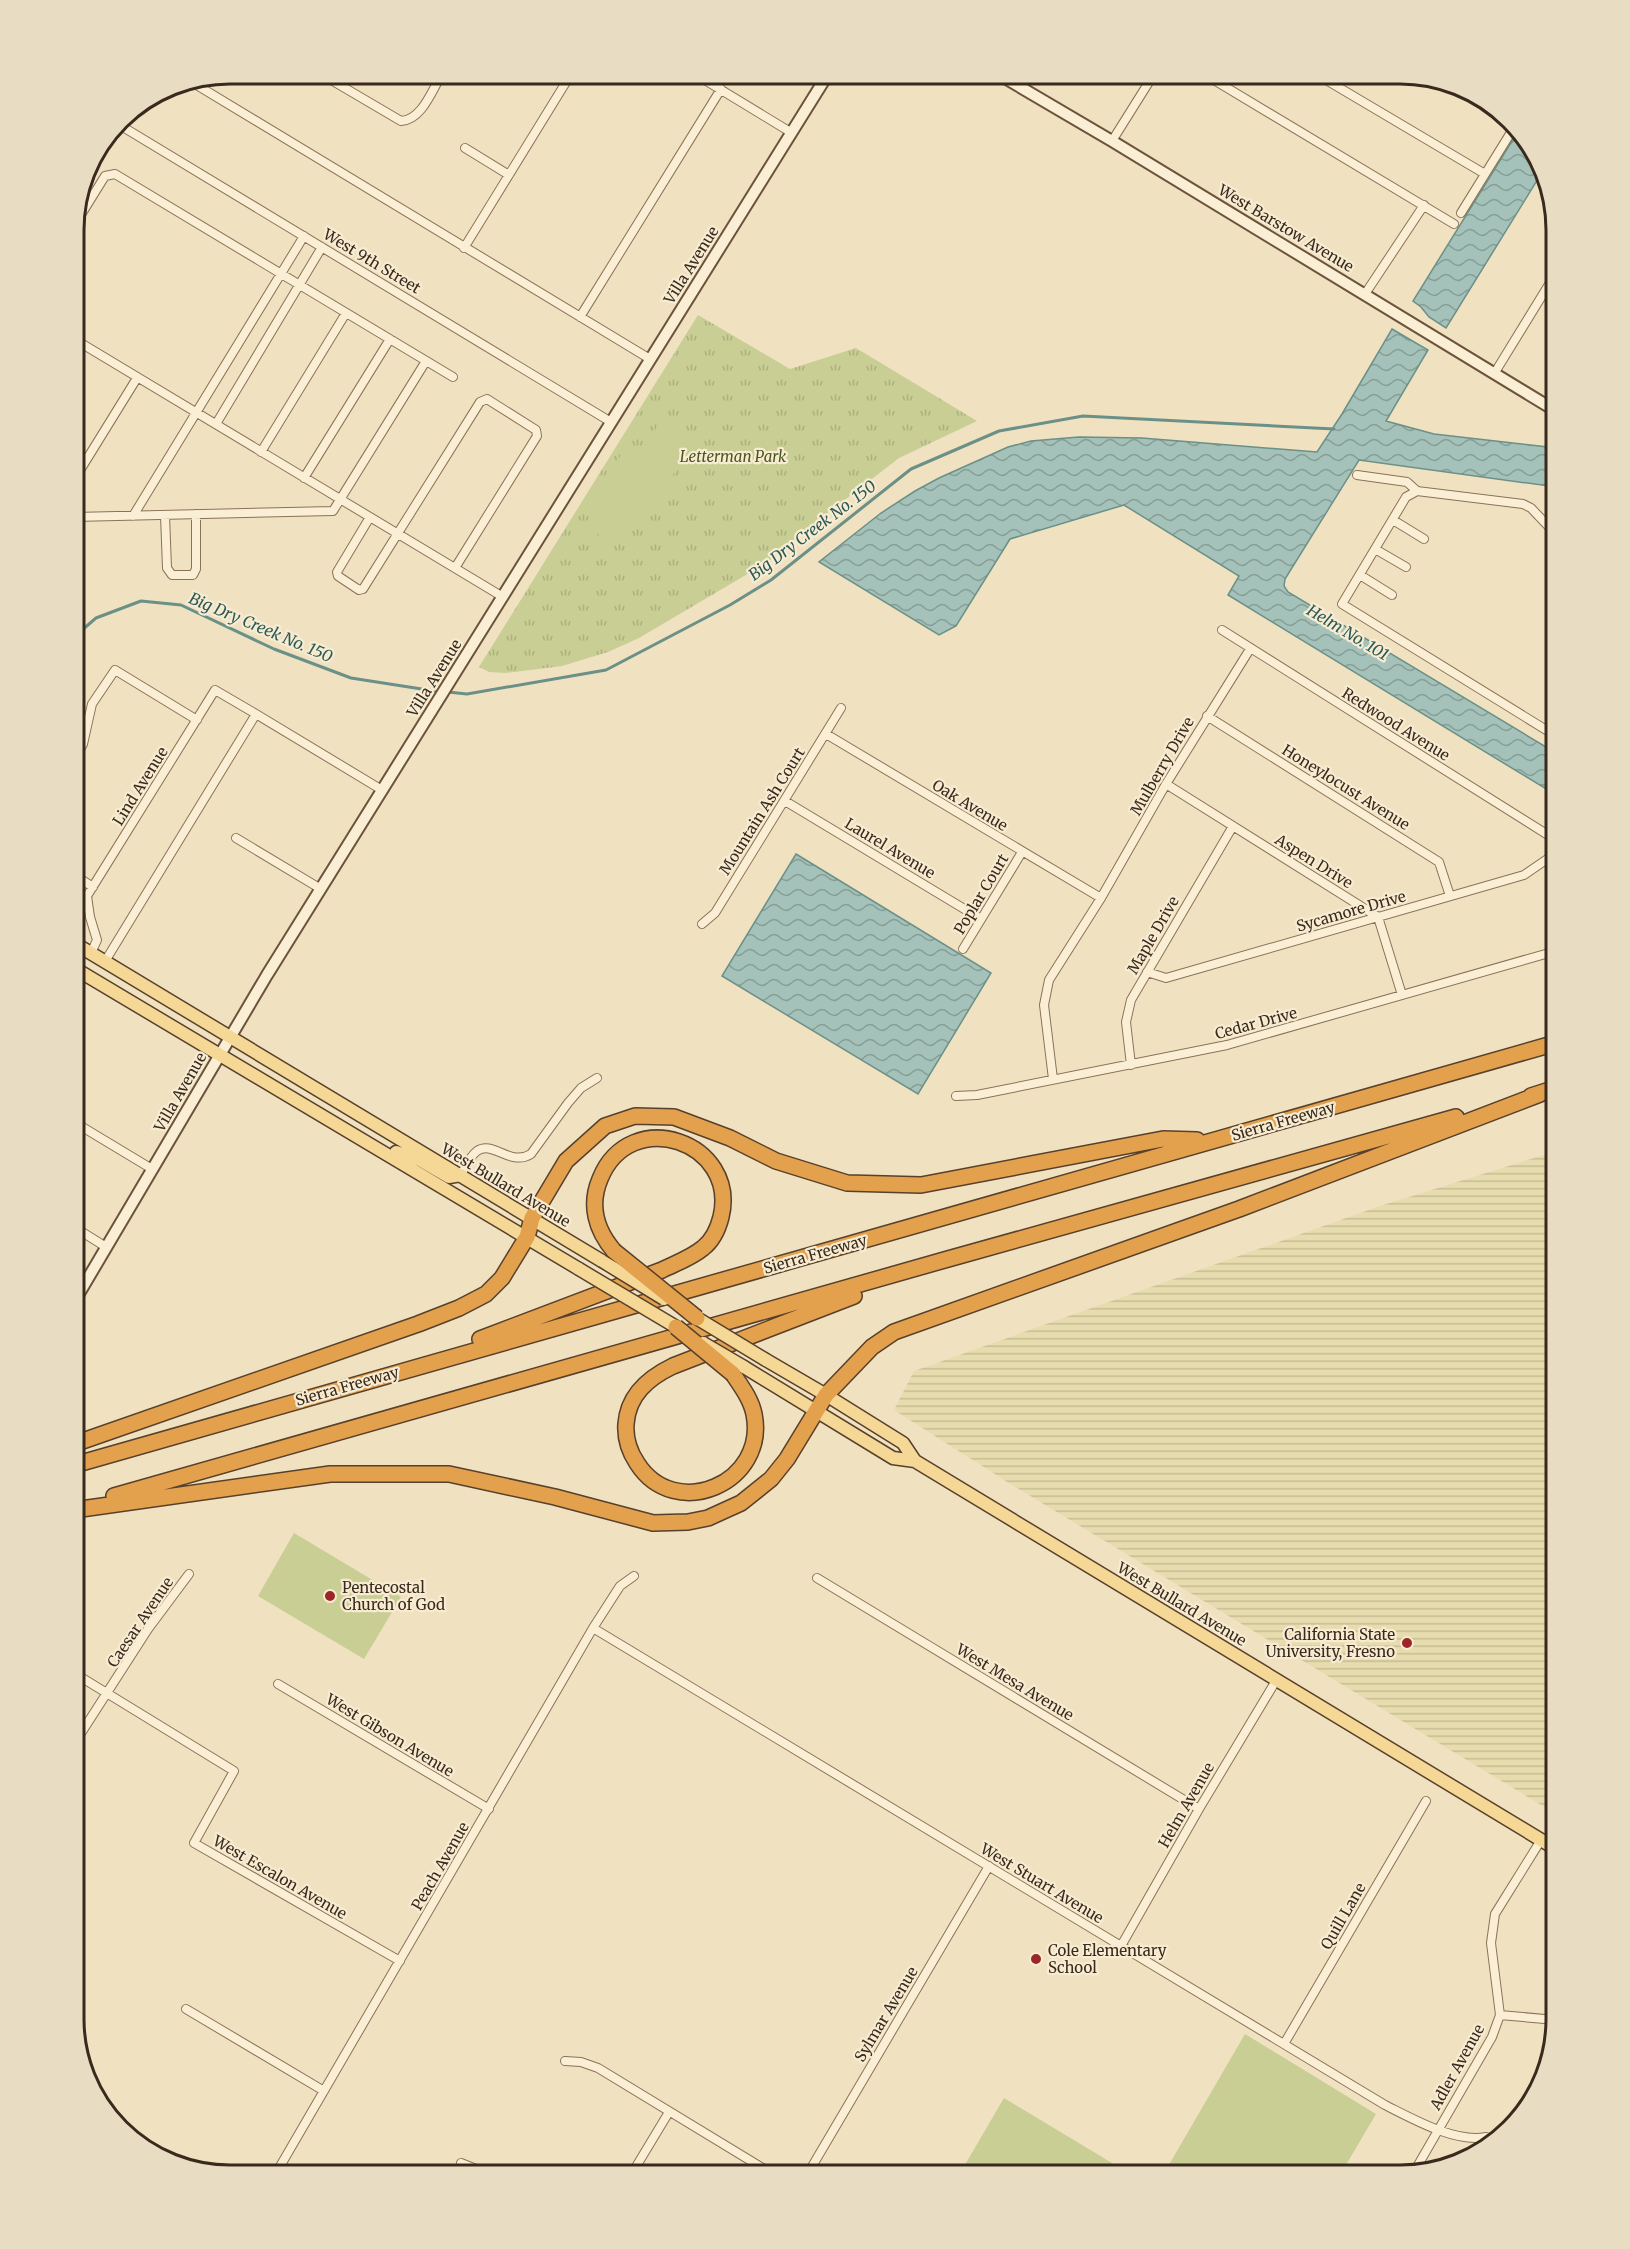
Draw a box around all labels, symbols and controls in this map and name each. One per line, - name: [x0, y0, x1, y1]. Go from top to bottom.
- street label: West Barstow Avenue: [1214, 180, 1357, 276]
- street label: Villa Avenue: [659, 222, 723, 308]
- street label: West 9th Street: [319, 224, 424, 298]
- park label: Letterman Park: [680, 447, 787, 466]
- water label: Big Dry Creek No. 150: [744, 476, 880, 584]
- water label: Big Dry Creek No. 150: [186, 588, 336, 666]
- water label: Helm No. 101: [1303, 599, 1393, 664]
- street label: Villa Avenue: [402, 635, 466, 721]
- street label: Redwood Avenue: [1339, 683, 1454, 765]
- street label: Mulberry Drive: [1126, 713, 1198, 819]
- street label: Honeylocust Avenue: [1279, 740, 1413, 834]
- street label: Lind Avenue: [108, 743, 172, 829]
- street label: Mountain Ash Court: [715, 744, 809, 878]
- street label: Oak Avenue: [929, 775, 1011, 835]
- street label: Laurel Avenue: [841, 814, 939, 882]
- street label: Aspen Drive: [1271, 829, 1356, 892]
- street label: Poplar Court: [950, 850, 1013, 938]
- street label: Sycamore Drive: [1294, 886, 1408, 936]
- street label: Maple Drive: [1123, 893, 1183, 977]
- street label: Cedar Drive: [1213, 1003, 1299, 1043]
- street label: Villa Avenue: [149, 1049, 210, 1136]
- street label: Sierra Freeway: [1229, 1097, 1337, 1145]
- street label: West Bullard Avenue: [437, 1138, 574, 1231]
- street label: Sierra Freeway: [761, 1230, 869, 1278]
- street label: Sierra Freeway: [293, 1362, 401, 1410]
- street label: West Bullard Avenue: [1113, 1557, 1250, 1650]
- street label: Caesar Avenue: [103, 1573, 177, 1671]
- place label: Pentecostal Church of God: [342, 1578, 445, 1614]
- marker: Pentecostal Church of God: [323, 1589, 337, 1603]
- place label: California State University, Fresno: [1265, 1625, 1395, 1661]
- marker: California State University, Fresno: [1400, 1636, 1414, 1650]
- street label: West Mesa Avenue: [952, 1639, 1077, 1725]
- street label: West Gibson Avenue: [322, 1689, 457, 1781]
- street label: Helm Avenue: [1154, 1759, 1218, 1851]
- street label: Peach Avenue: [407, 1818, 473, 1914]
- street label: West Escalon Avenue: [209, 1830, 350, 1923]
- street label: West Stuart Avenue: [976, 1838, 1107, 1927]
- street label: Quill Lane: [1316, 1879, 1370, 1953]
- place label: Cole Elementary School: [1048, 1941, 1167, 1977]
- marker: Cole Elementary School: [1029, 1952, 1043, 1966]
- street label: Sylmar Avenue: [850, 1963, 922, 2065]
- street label: Adler Avenue: [1425, 2021, 1488, 2114]

